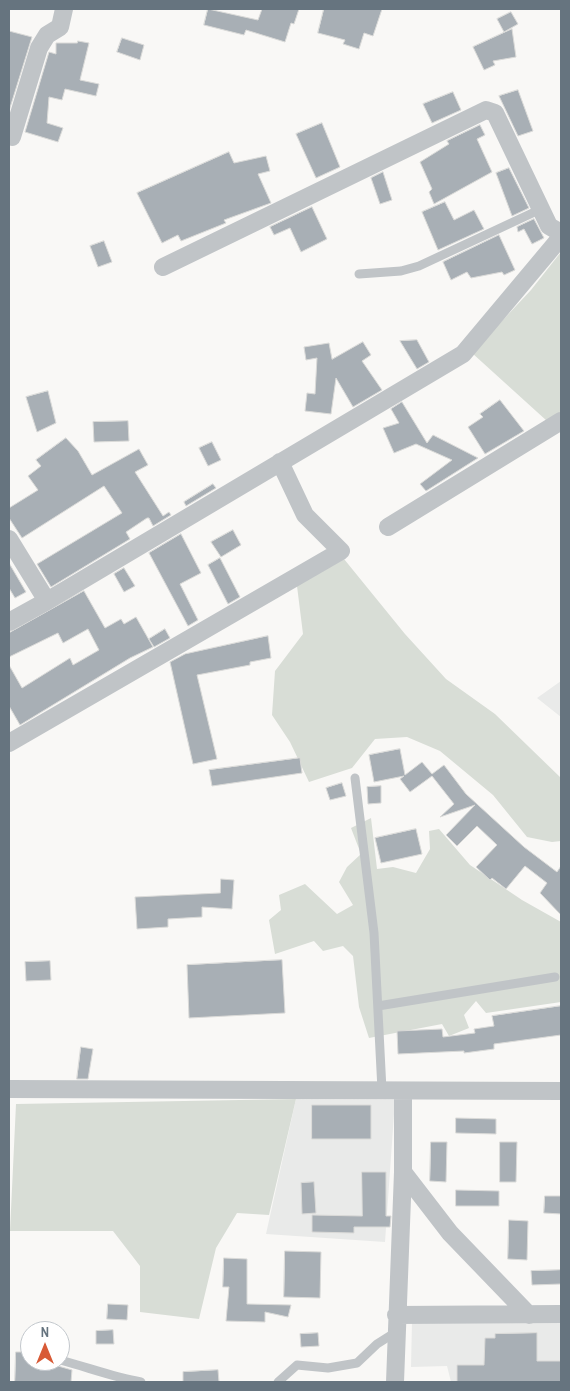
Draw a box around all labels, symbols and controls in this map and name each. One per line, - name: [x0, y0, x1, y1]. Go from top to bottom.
- north arrow: [20, 1321, 70, 1371]
- text: N: [41, 1323, 49, 1341]

